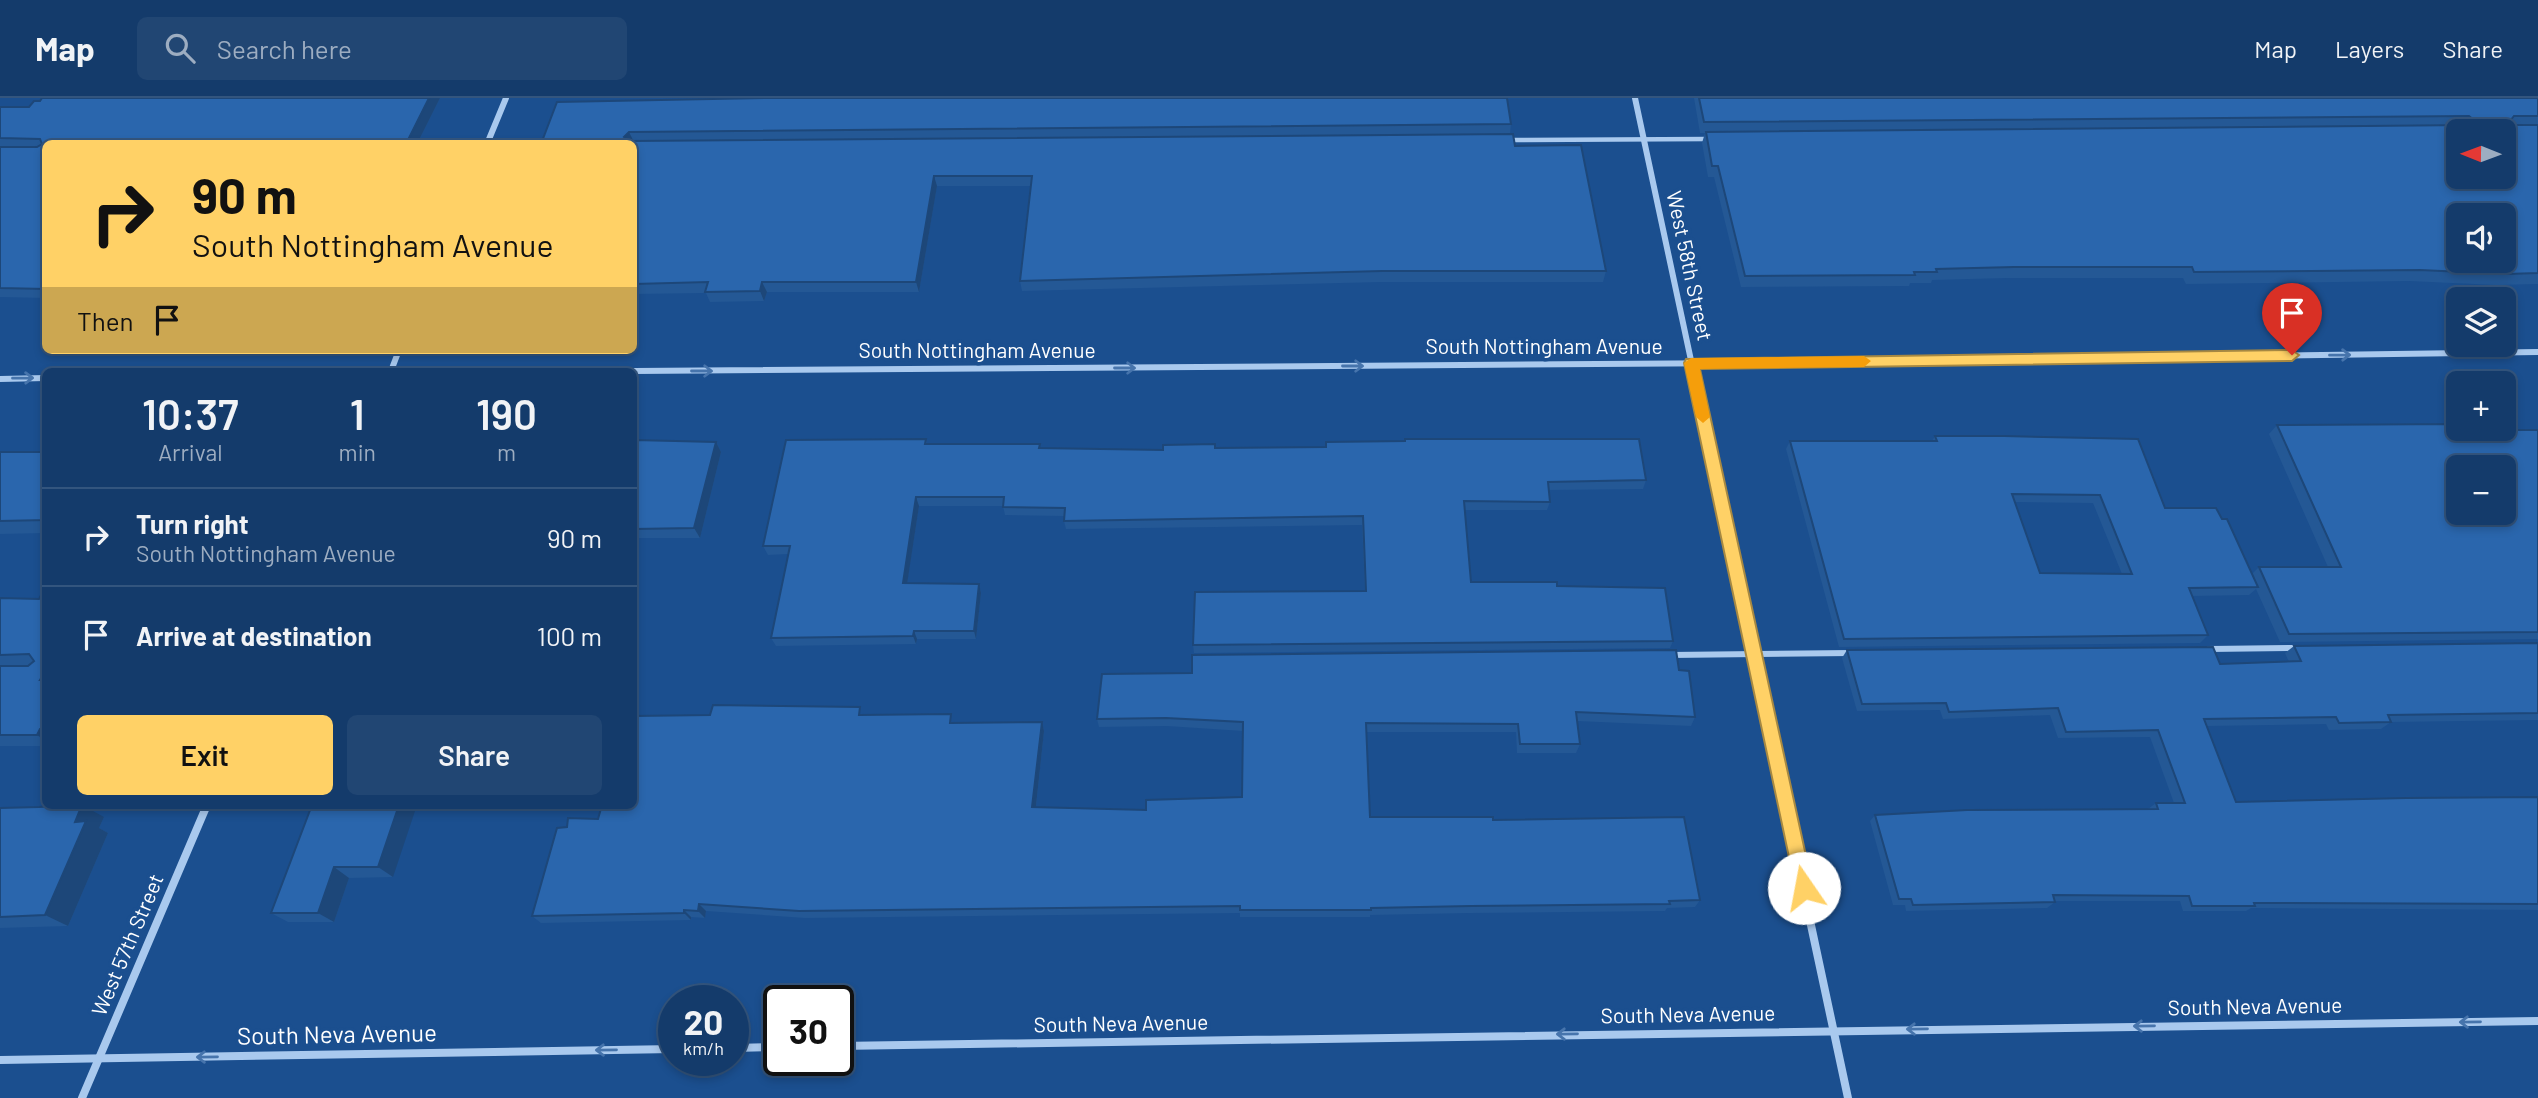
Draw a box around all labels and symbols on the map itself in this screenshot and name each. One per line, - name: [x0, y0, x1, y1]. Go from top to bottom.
- north arrow: [2446, 119, 2516, 189]
- street label: West 58th Street: [1662, 188, 1719, 343]
- pin: [2262, 283, 2322, 355]
- street label: South Nottingham Avenue: [1425, 333, 1663, 358]
- street label: South Nottingham Avenue: [858, 337, 1096, 362]
- one-way arrow: [2328, 348, 2351, 362]
- one-way arrow: [1341, 359, 1364, 373]
- one-way arrow: [1113, 361, 1136, 374]
- one-way arrow: [690, 364, 713, 378]
- one-way arrow: [11, 372, 34, 385]
- position arrow: [1767, 851, 1841, 925]
- street label: West 57th Street: [86, 870, 168, 1019]
- speed limit sign: 30: [763, 985, 854, 1076]
- street label: South Neva Avenue: [2167, 991, 2343, 1020]
- street label: South Neva Avenue: [1600, 999, 1776, 1028]
- street label: South Neva Avenue: [1033, 1008, 1209, 1037]
- one-way arrow: [2459, 1015, 2482, 1029]
- street label: South Neva Avenue: [237, 1017, 437, 1050]
- one-way arrow: [2133, 1019, 2156, 1033]
- one-way arrow: [1906, 1022, 1929, 1036]
- one-way arrow: [1556, 1028, 1579, 1041]
- one-way arrow: [594, 1043, 617, 1057]
- one-way arrow: [195, 1050, 218, 1063]

